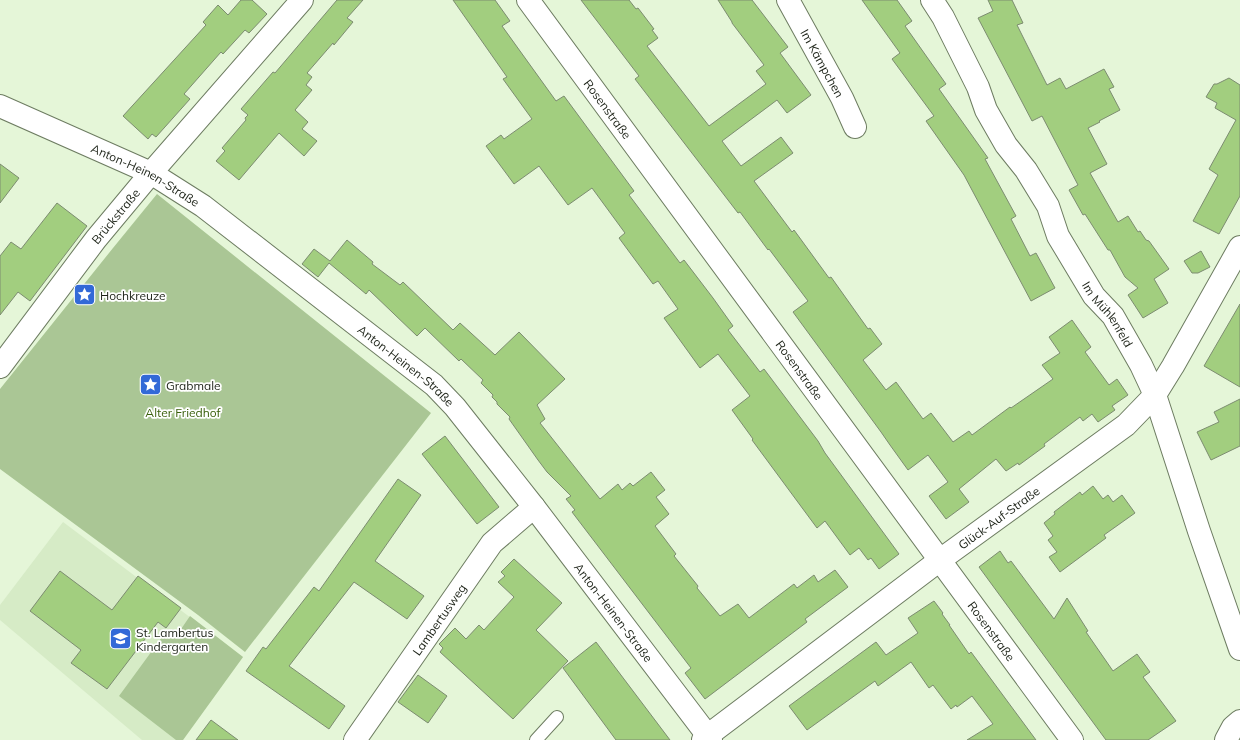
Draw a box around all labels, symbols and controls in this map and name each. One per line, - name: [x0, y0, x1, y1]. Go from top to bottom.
- street label: Im Kämpchen: [798, 26, 848, 100]
- street label: Rosenstraße: [581, 76, 635, 142]
- street label: Anton-Heinen-Straße: [89, 140, 202, 209]
- street label: Brückstraße: [88, 185, 142, 247]
- street label: Im Mühlenfeld: [1079, 278, 1137, 350]
- place icon: Hochkreuze: [72, 282, 98, 308]
- place label: Hochkreuze: [100, 288, 166, 303]
- street label: Anton-Heinen-Straße: [355, 321, 458, 409]
- street label: Rosenstraße: [773, 337, 827, 403]
- place icon: Grabmale: [137, 372, 163, 398]
- place label: Grabmale: [166, 378, 221, 393]
- park label: Alter Friedhof: [145, 405, 222, 420]
- street label: Glück-Auf-Straße: [955, 483, 1042, 552]
- street label: Anton-Heinen-Straße: [572, 560, 656, 665]
- street label: Lambertusweg: [409, 581, 469, 658]
- street label: Rosenstraße: [965, 598, 1019, 664]
- place label: St. Lambertus Kindergarten: [136, 625, 213, 654]
- school or university icon: St. Lambertus Kindergarten: [108, 626, 134, 652]

